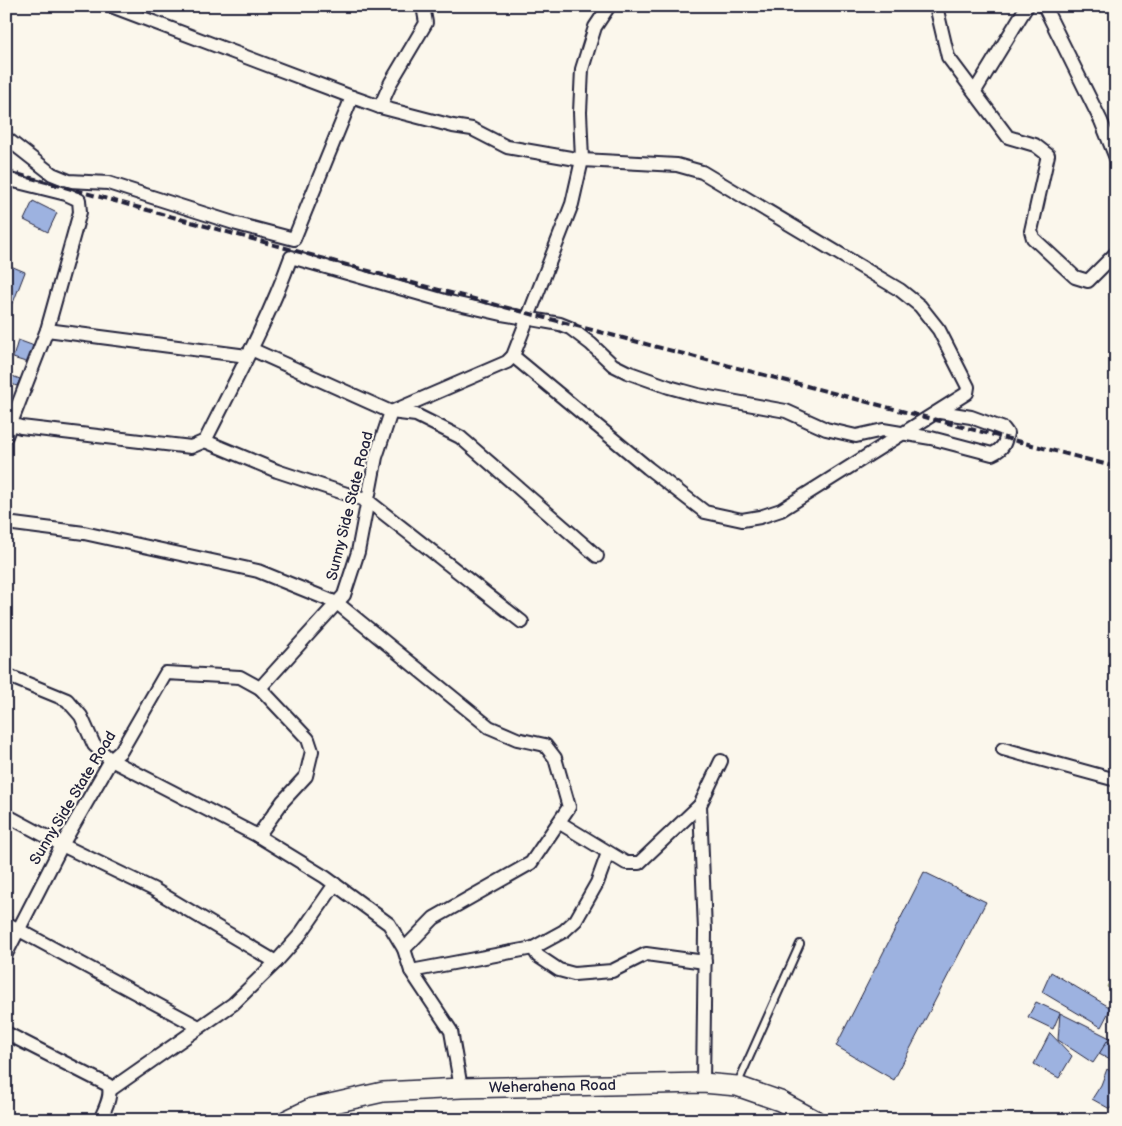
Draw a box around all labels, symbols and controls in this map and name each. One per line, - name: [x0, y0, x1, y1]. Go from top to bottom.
- street label: Sunny Side State Road: [322, 430, 378, 582]
- street label: Sunny Side State Road: [26, 728, 120, 868]
- street label: Weherahena Road: [489, 1075, 616, 1097]

